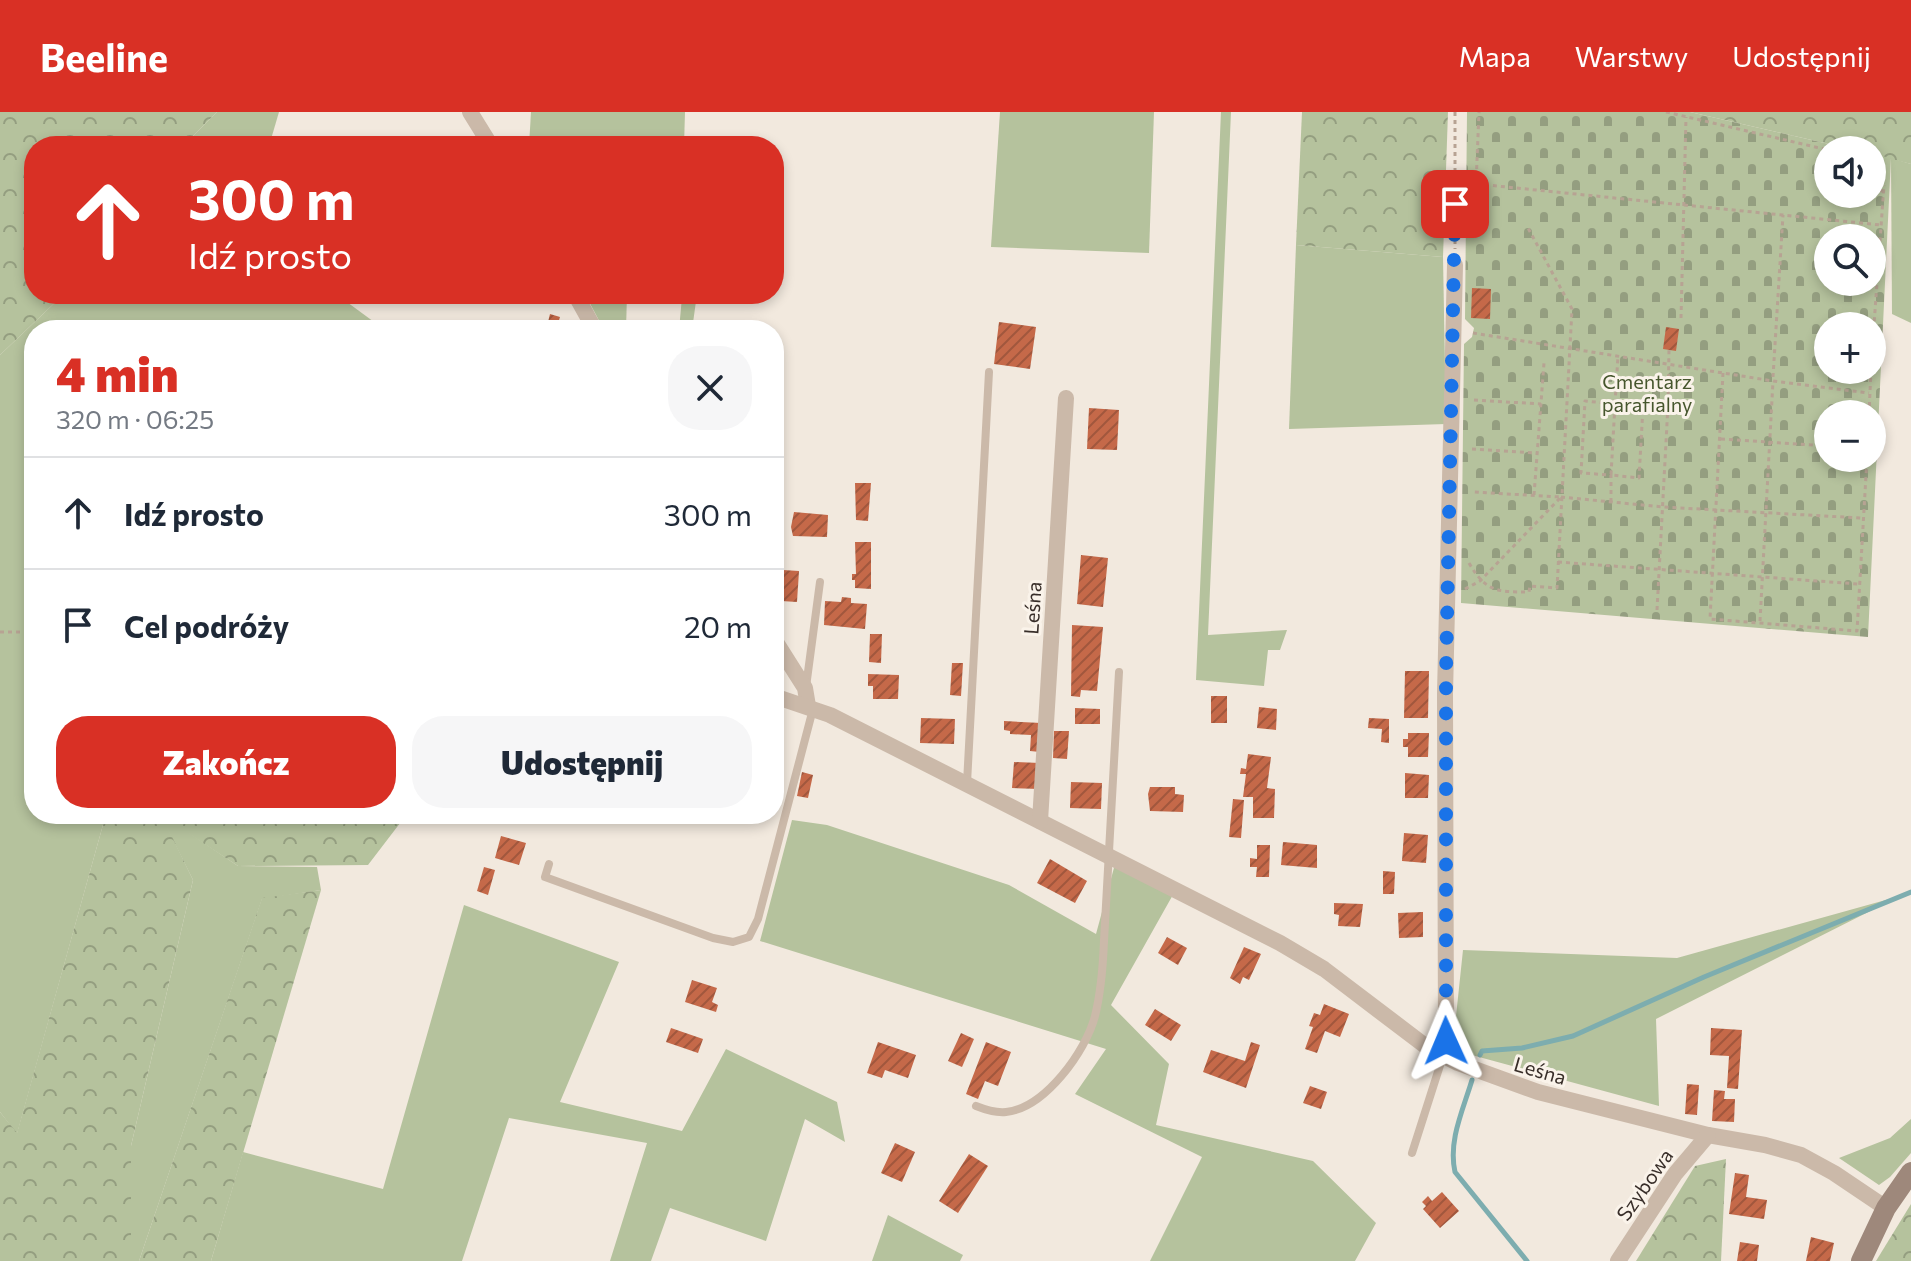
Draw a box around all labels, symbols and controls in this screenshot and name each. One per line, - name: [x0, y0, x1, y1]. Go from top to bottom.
- text: Beeline: [40, 33, 168, 80]
- text: Mapa: [1458, 39, 1531, 73]
- text: Warstwy: [1575, 39, 1688, 73]
- text: Udostępnij: [1732, 39, 1871, 73]
- map controls: [1814, 136, 1886, 472]
- button: sound: [1814, 136, 1886, 208]
- text: 300 m: [188, 163, 355, 232]
- icon: ahead: [56, 168, 160, 272]
- pin: [1421, 170, 1489, 238]
- icon: arrive: [1433, 182, 1477, 226]
- button: search: [1814, 224, 1886, 296]
- text: Idź prosto: [188, 232, 352, 276]
- button: +: [1814, 312, 1886, 384]
- text: 4 min: [56, 343, 179, 402]
- button: close: [668, 346, 752, 430]
- park label: Cmentarz parafialny: [1602, 369, 1692, 416]
- button: −: [1814, 400, 1886, 472]
- text: 320 m · 06:25: [56, 403, 214, 434]
- icon: ahead: [56, 491, 100, 535]
- text: Idź prosto: [124, 495, 264, 532]
- text: 300 m: [664, 495, 752, 532]
- street label: Leśna: [1018, 581, 1046, 635]
- icon: arrive: [56, 603, 100, 647]
- text: Cel podróży: [124, 607, 289, 644]
- text: 20 m: [684, 607, 752, 644]
- button: Zakończ: [56, 716, 396, 808]
- button: Udostępnij: [412, 716, 752, 808]
- position arrow: [1404, 999, 1488, 1083]
- street label: Leśna: [1511, 1051, 1569, 1089]
- street label: Szybowa: [1611, 1144, 1677, 1225]

